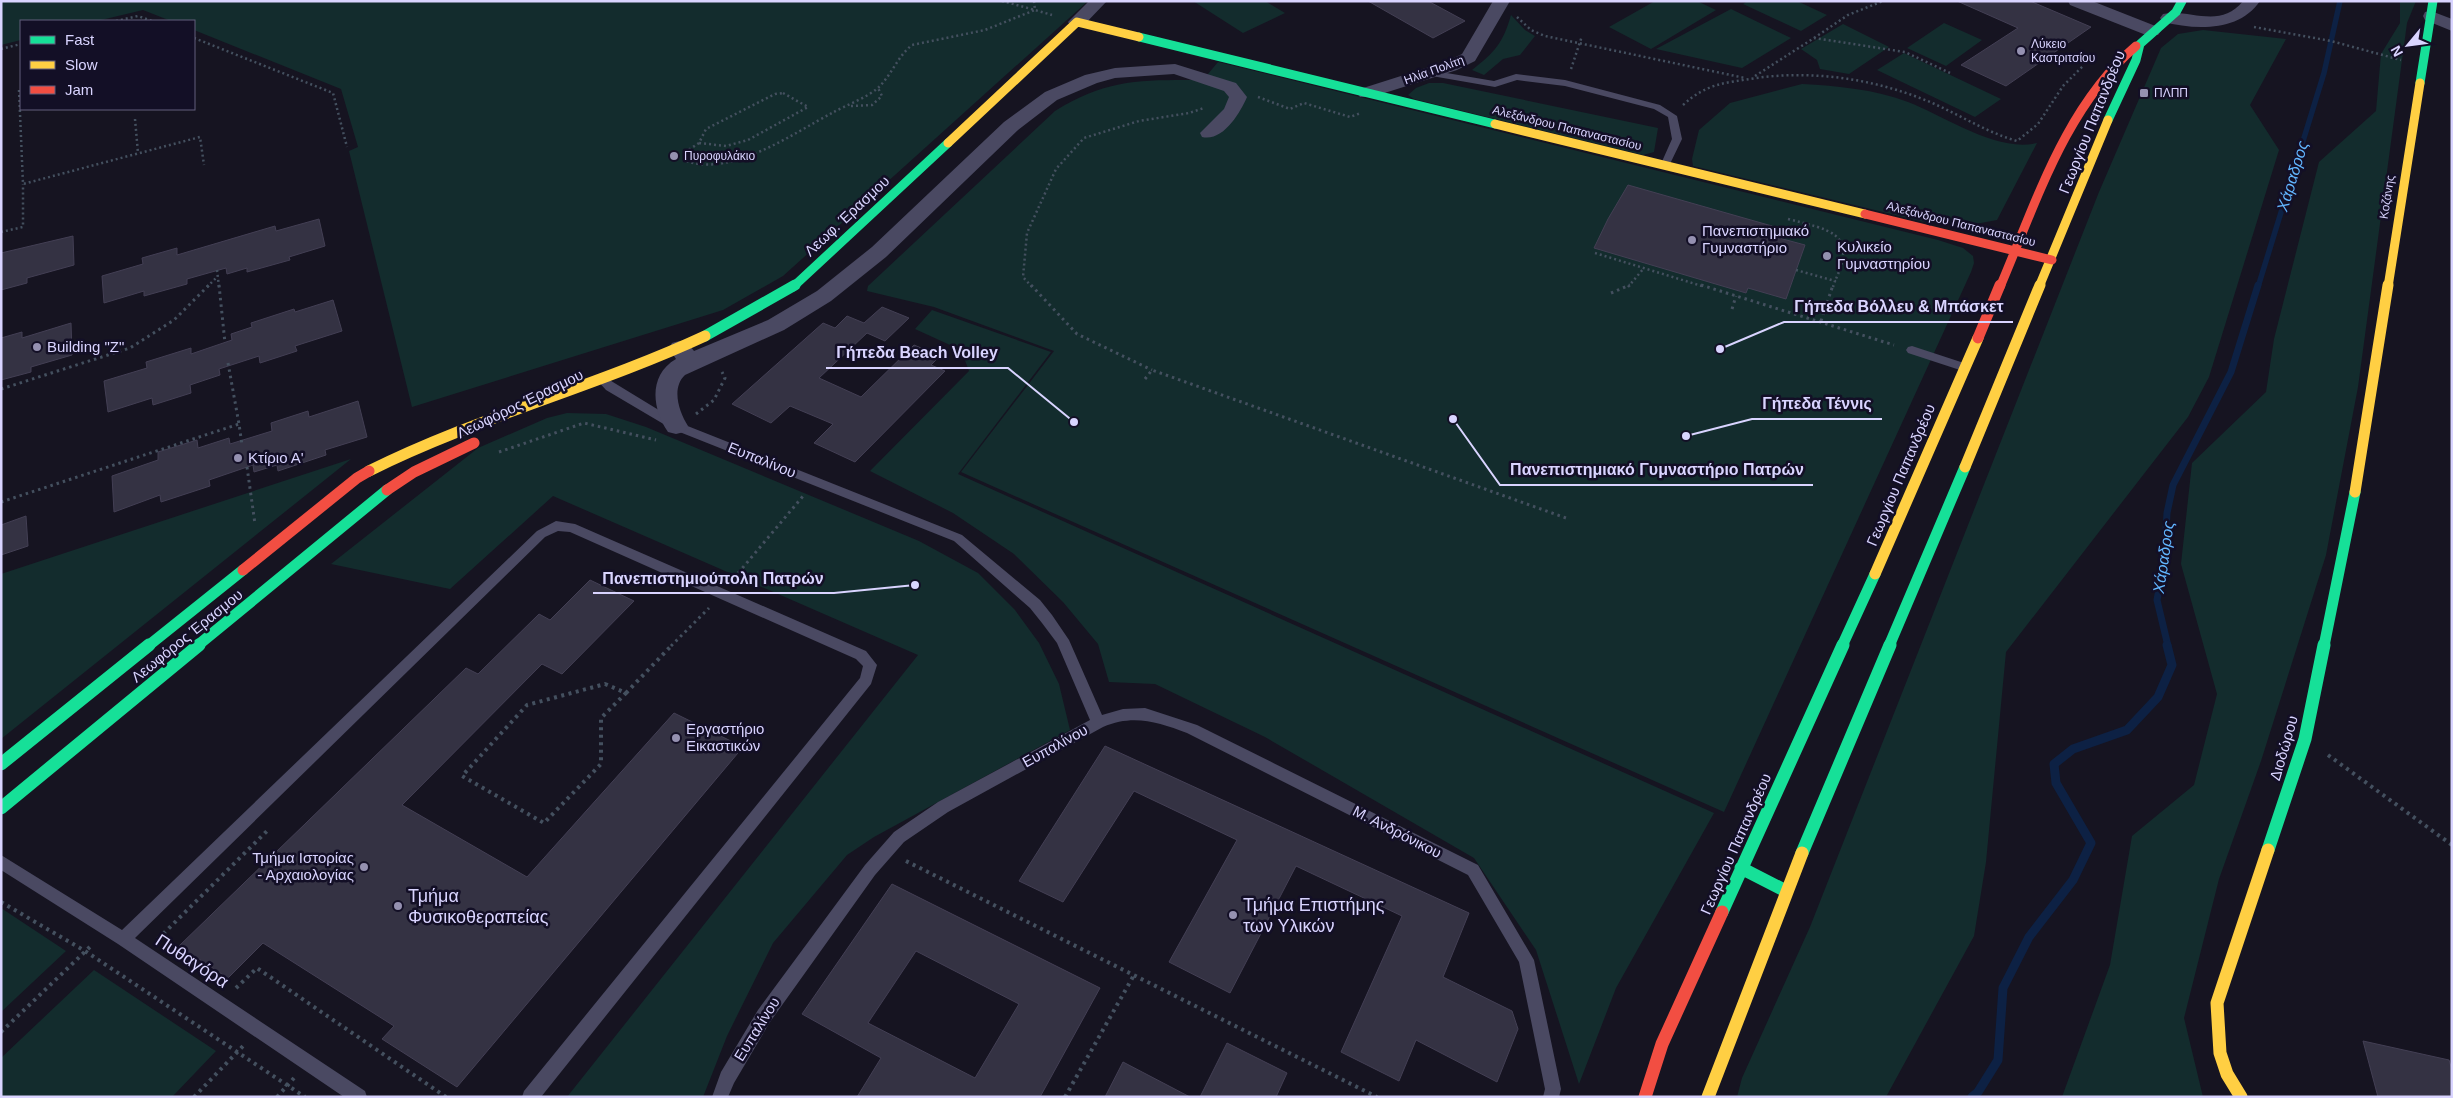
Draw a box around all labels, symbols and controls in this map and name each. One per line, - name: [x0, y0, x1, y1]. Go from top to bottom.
- legend: [20, 20, 195, 110]
- north arrow: [2383, 20, 2433, 70]
- text: Fast: [65, 31, 95, 48]
- place label: Λύκειο Καστριτσίου: [2031, 37, 2095, 65]
- text: N: [2387, 43, 2406, 60]
- marker: Λύκειο Καστριτσίου: [2015, 45, 2027, 57]
- street label: Γεωργίου Παπανδρέου: [2055, 48, 2128, 196]
- street label: Ηλία Πολίτη: [1402, 53, 1466, 87]
- text: Slow: [65, 56, 98, 73]
- text: Jam: [65, 81, 93, 98]
- place label: ΠΛΠΠ: [2154, 86, 2188, 100]
- marker: ΠΛΠΠ: [2138, 87, 2150, 99]
- street label: Αλεξάνδρου Παπαναστασίου: [1491, 103, 1643, 153]
- water label: Χάραδρος: [2273, 139, 2311, 214]
- place label: Πυροφυλάκιο: [684, 149, 755, 163]
- marker: Πυροφυλάκιο: [668, 150, 680, 162]
- street label: Λεωφ. Έρασμου: [801, 172, 893, 259]
- street label: Κοζάνης: [2377, 174, 2397, 220]
- street label: Αλεξάνδρου Παπαναστασίου: [1885, 199, 2037, 249]
- place label: Πανεπιστημιακό Γυμναστήριο: [1702, 222, 1809, 256]
- marker: Πανεπιστημιακό Γυμναστήριο: [1686, 234, 1698, 246]
- place label: Κυλικείο Γυμναστηρίου: [1837, 238, 1930, 272]
- marker: Κυλικείο Γυμναστηρίου: [1821, 250, 1833, 262]
- callout: Γήπεδα Βόλλευ & Μπάσκετ: [1784, 291, 2013, 322]
- text: Γήπεδα Βόλλευ & Μπάσκετ: [1794, 298, 2004, 315]
- callout: Γήπεδα Beach Volley: [826, 337, 1008, 368]
- place label: Building "Z": [47, 338, 124, 355]
- marker: Building "Z": [31, 341, 43, 353]
- text: Γήπεδα Beach Volley: [836, 344, 998, 361]
- street label: Λεωφόρος Έρασμου: [454, 366, 586, 441]
- callout: Γήπεδα Τέννις: [1752, 388, 1882, 419]
- text: Γήπεδα Τέννις: [1762, 395, 1872, 413]
- street label: Γεωργίου Παπανδρέου: [1863, 401, 1938, 548]
- street label: Ευπαλίνου: [726, 438, 799, 481]
- place label: Κτίριο Α': [248, 449, 304, 466]
- marker: Κτίριο Α': [232, 452, 244, 464]
- callout: Πανεπιστημιακό Γυμναστήριο Πατρών: [1500, 454, 1813, 485]
- text: Πανεπιστημιακό Γυμναστήριο Πατρών: [1510, 461, 1804, 478]
- water label: Χάραδρος: [2150, 520, 2177, 595]
- callout: Πανεπιστημιούπολη Πατρών: [593, 562, 834, 593]
- text: Πανεπιστημιούπολη Πατρών: [602, 570, 824, 587]
- street label: Λεωφόρος Έρασμου: [128, 586, 246, 686]
- street label: Διοδώρου: [2266, 713, 2301, 782]
- place label: Εργαστήριο Εικαστικών: [686, 720, 764, 754]
- street label: Ευπαλίνου: [1019, 721, 1090, 770]
- marker: Εργαστήριο Εικαστικών: [670, 732, 682, 744]
- street label: Γεωργίου Παπανδρέου: [1697, 771, 1774, 917]
- street label: Μ. Ανδρόνικου: [1350, 802, 1444, 861]
- place label: Τμήμα Ιστορίας - Αρχαιολογίας: [252, 849, 354, 883]
- marker: Τμήμα Ιστορίας - Αρχαιολογίας: [358, 861, 370, 873]
- place label: Τμήμα Φυσικοθεραπείας: [408, 886, 549, 927]
- place label: Τμήμα Επιστήμης των Υλικών: [1243, 895, 1385, 936]
- marker: Τμήμα Φυσικοθεραπείας: [392, 900, 404, 912]
- marker: Τμήμα Επιστήμης των Υλικών: [1227, 909, 1239, 921]
- street label: Πυθαγόρα: [152, 930, 232, 992]
- street label: Ευπαλίνου: [730, 994, 783, 1064]

